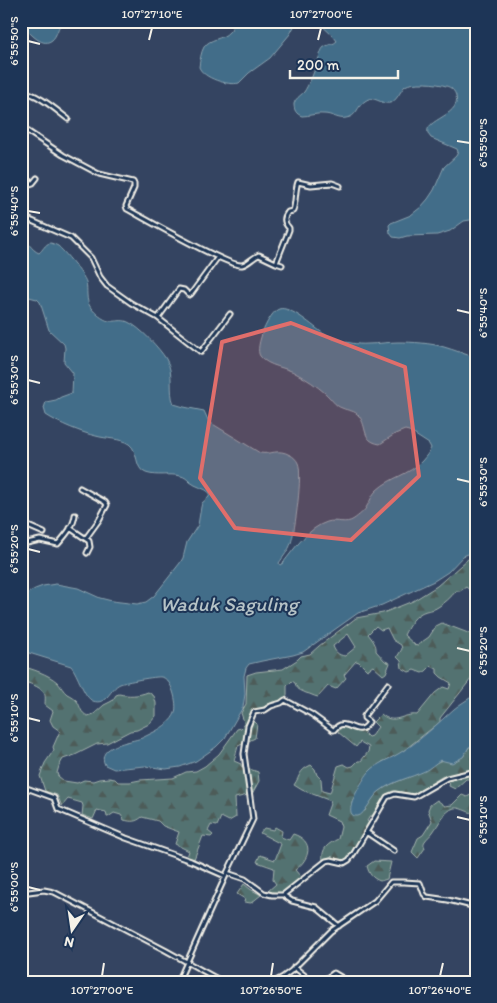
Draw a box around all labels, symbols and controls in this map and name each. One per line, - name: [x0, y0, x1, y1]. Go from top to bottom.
- text: 107°27'10"E: [122, 7, 183, 21]
- text: 107°27'00"E: [290, 7, 353, 21]
- text: 6°55'50"S: [7, 16, 21, 66]
- scale bar: [290, 48, 397, 80]
- text: 200 m: [297, 56, 340, 74]
- text: 6°55'50"S: [476, 118, 490, 168]
- text: 6°55'40"S: [7, 186, 21, 236]
- text: 6°55'40"S: [476, 288, 490, 338]
- text: 6°55'30"S: [7, 355, 21, 405]
- text: 6°55'30"S: [476, 457, 490, 507]
- text: 6°55'20"S: [7, 524, 21, 574]
- water label: Waduk Saguling: [160, 592, 301, 616]
- text: 6°55'20"S: [476, 626, 490, 676]
- text: 6°55'10"S: [7, 693, 21, 742]
- text: 6°55'10"S: [476, 795, 490, 844]
- text: 6°55'00"S: [7, 861, 21, 912]
- north arrow: [48, 906, 98, 956]
- text: N: [63, 933, 76, 952]
- text: 107°27'00"E: [71, 983, 134, 997]
- text: 107°26'50"E: [240, 983, 302, 997]
- text: 107°26'40"E: [409, 983, 472, 997]

